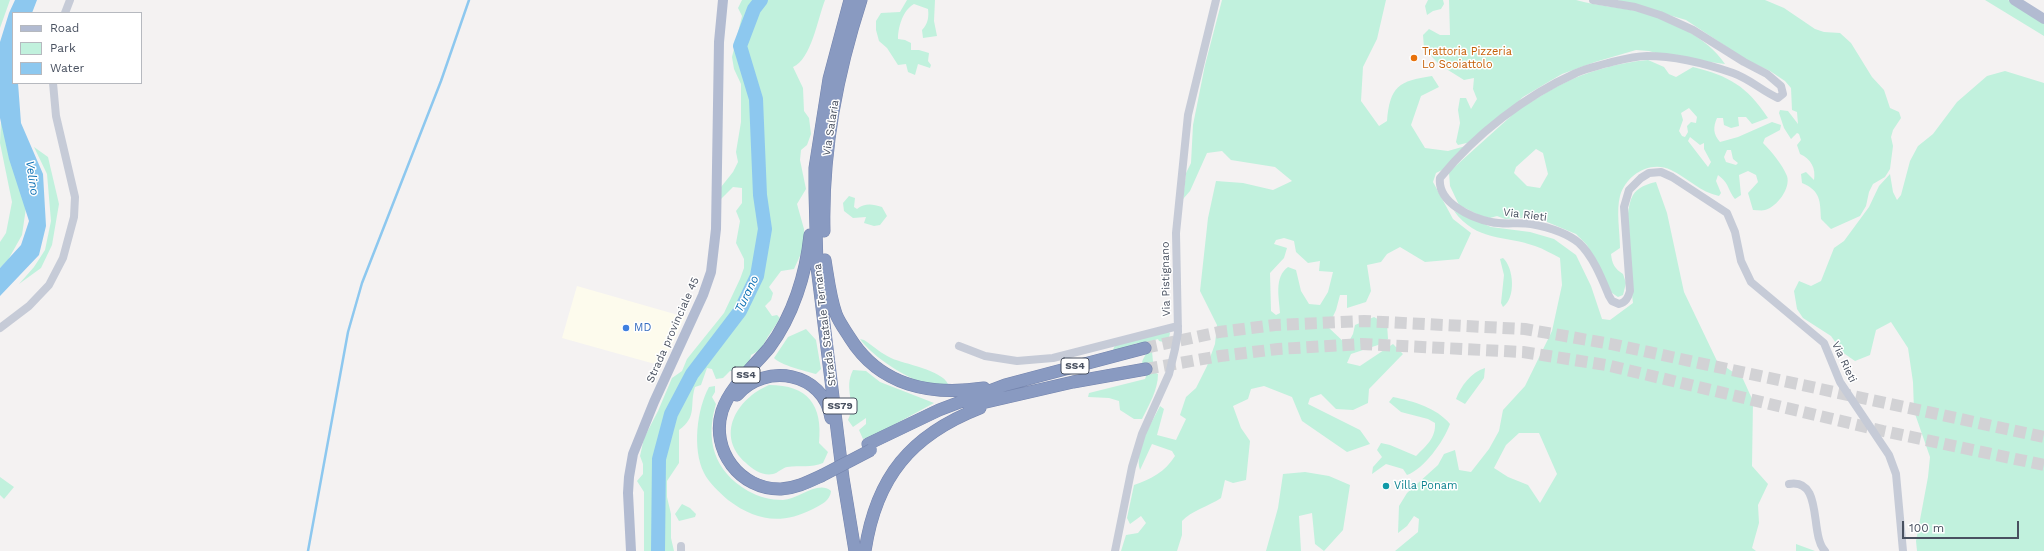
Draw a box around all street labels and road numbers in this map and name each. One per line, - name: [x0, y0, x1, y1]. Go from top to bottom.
- street label: Via Salaria: [820, 99, 842, 157]
- street label: Via Rieti: [1502, 206, 1548, 224]
- street label: Via Pistignano: [1159, 241, 1173, 317]
- street label: Strada Statale Ternana: [811, 263, 839, 387]
- street label: Strada provinciale 45: [644, 275, 702, 385]
- street label: Via Rieti: [1829, 339, 1859, 385]
- road number: SS4: [1061, 358, 1089, 374]
- road number: SS4: [732, 367, 760, 383]
- road number: SS79: [823, 398, 857, 414]

